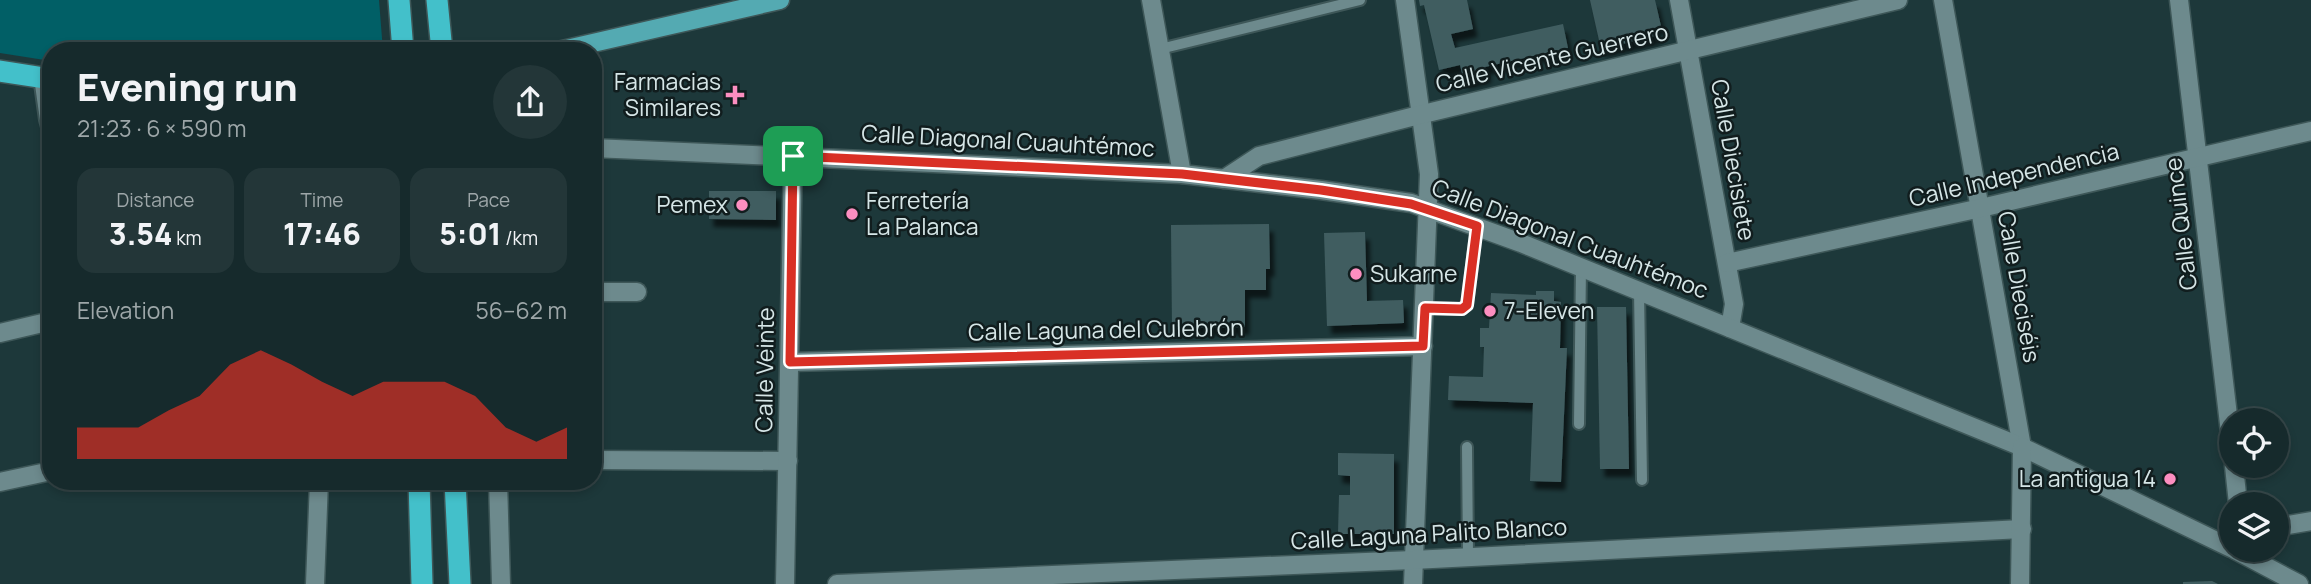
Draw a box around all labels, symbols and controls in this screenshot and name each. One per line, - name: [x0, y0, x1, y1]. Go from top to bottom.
- street label: Calle Vicente Guerrero: [1432, 15, 1671, 99]
- text: Evening run: [77, 60, 298, 112]
- button: share: [493, 65, 567, 139]
- place label: Farmacias Similares: [614, 65, 721, 123]
- street label: Calle Diecisiete: [1704, 77, 1764, 243]
- marker: Farmacias Similares: [727, 87, 743, 103]
- text: 21:23 · 6 × 590 m: [77, 112, 247, 144]
- street label: Calle Diagonal Cuauhtémoc: [861, 116, 1155, 164]
- pin: [763, 126, 823, 186]
- street label: Calle Independencia: [1906, 134, 2122, 214]
- icon: arrive: [774, 137, 812, 175]
- street label: Calle Quince: [2156, 156, 2204, 292]
- street label: Calle Diagonal Cuauhtémoc: [1428, 171, 1713, 306]
- place label: Ferretería La Palanca: [866, 184, 978, 242]
- text: Distance: [116, 187, 194, 213]
- text: Time: [301, 187, 343, 213]
- text: Pace: [467, 187, 510, 213]
- place label: Pemex: [657, 188, 728, 220]
- marker: Pemex: [734, 197, 750, 213]
- marker: Ferretería La Palanca: [844, 206, 860, 222]
- street label: Calle Dieciséis: [1991, 209, 2049, 365]
- text: 3.54: [109, 213, 172, 254]
- text: 17:46: [283, 213, 361, 254]
- text: 5:01: [439, 213, 501, 254]
- text: km: [172, 225, 202, 251]
- text: /km: [501, 225, 538, 251]
- place label: Sukarne: [1370, 257, 1457, 289]
- marker: Sukarne: [1348, 266, 1364, 282]
- text: Elevation: [77, 294, 174, 326]
- text: 56–62 m: [476, 294, 567, 326]
- place label: 7-Eleven: [1504, 294, 1594, 326]
- marker: 7-Eleven: [1482, 303, 1498, 319]
- street label: Calle Veinte: [747, 307, 781, 433]
- street label: Calle Laguna del Culebrón: [968, 311, 1244, 347]
- map controls: [2219, 408, 2289, 562]
- button: locate: [2219, 408, 2289, 478]
- place label: La antigua 14: [2019, 462, 2156, 494]
- marker: La antigua 14: [2162, 471, 2178, 487]
- button: layers: [2219, 492, 2289, 562]
- street label: Calle Laguna Palito Blanco: [1290, 510, 1568, 556]

